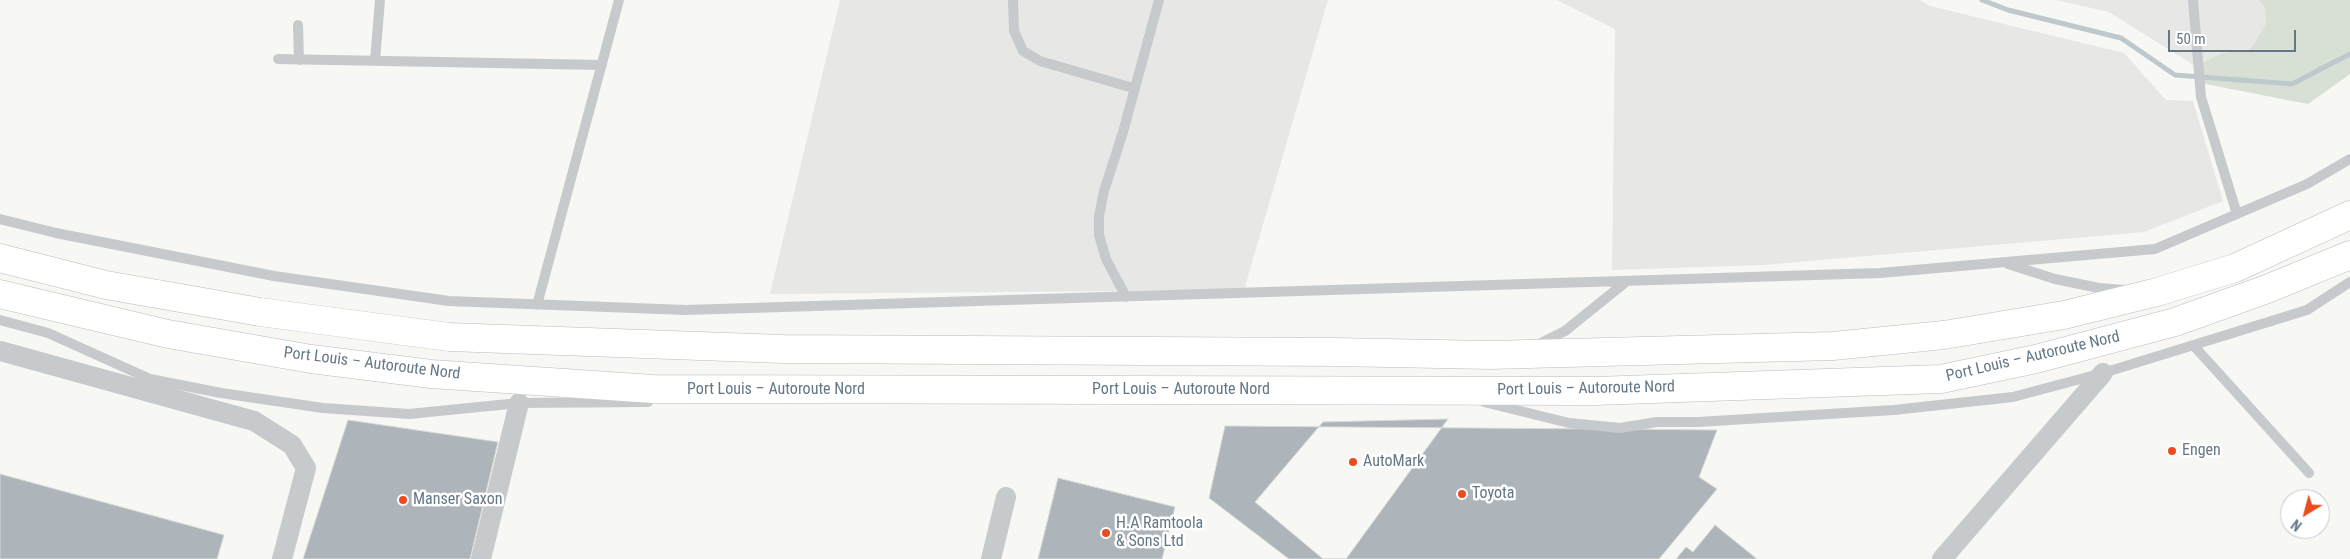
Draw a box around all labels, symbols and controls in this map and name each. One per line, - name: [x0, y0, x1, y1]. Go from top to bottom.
- scale bar: [2170, 20, 2298, 52]
- text: 50 m: [2176, 30, 2206, 48]
- street label: Port Louis – Autoroute Nord: [1944, 328, 2122, 386]
- street label: Port Louis – Autoroute Nord: [283, 344, 461, 384]
- street label: Port Louis – Autoroute Nord: [1497, 378, 1675, 400]
- street label: Port Louis – Autoroute Nord: [687, 380, 865, 400]
- street label: Port Louis – Autoroute Nord: [1092, 380, 1270, 400]
- place label: Engen: [2182, 441, 2221, 461]
- marker: Engen: [2166, 445, 2178, 457]
- place label: AutoMark: [1363, 452, 1424, 472]
- marker: AutoMark: [1347, 456, 1359, 468]
- place label: Toyota: [1472, 484, 1514, 504]
- marker: Toyota: [1456, 488, 1468, 500]
- north arrow: [2280, 489, 2330, 539]
- place label: Manser Saxon: [413, 490, 502, 510]
- marker: Manser Saxon: [397, 494, 409, 506]
- place label: H.A Ramtoola & Sons Ltd: [1116, 514, 1203, 552]
- text: N: [2288, 516, 2305, 534]
- marker: H.A Ramtoola & Sons Ltd: [1100, 527, 1112, 539]

